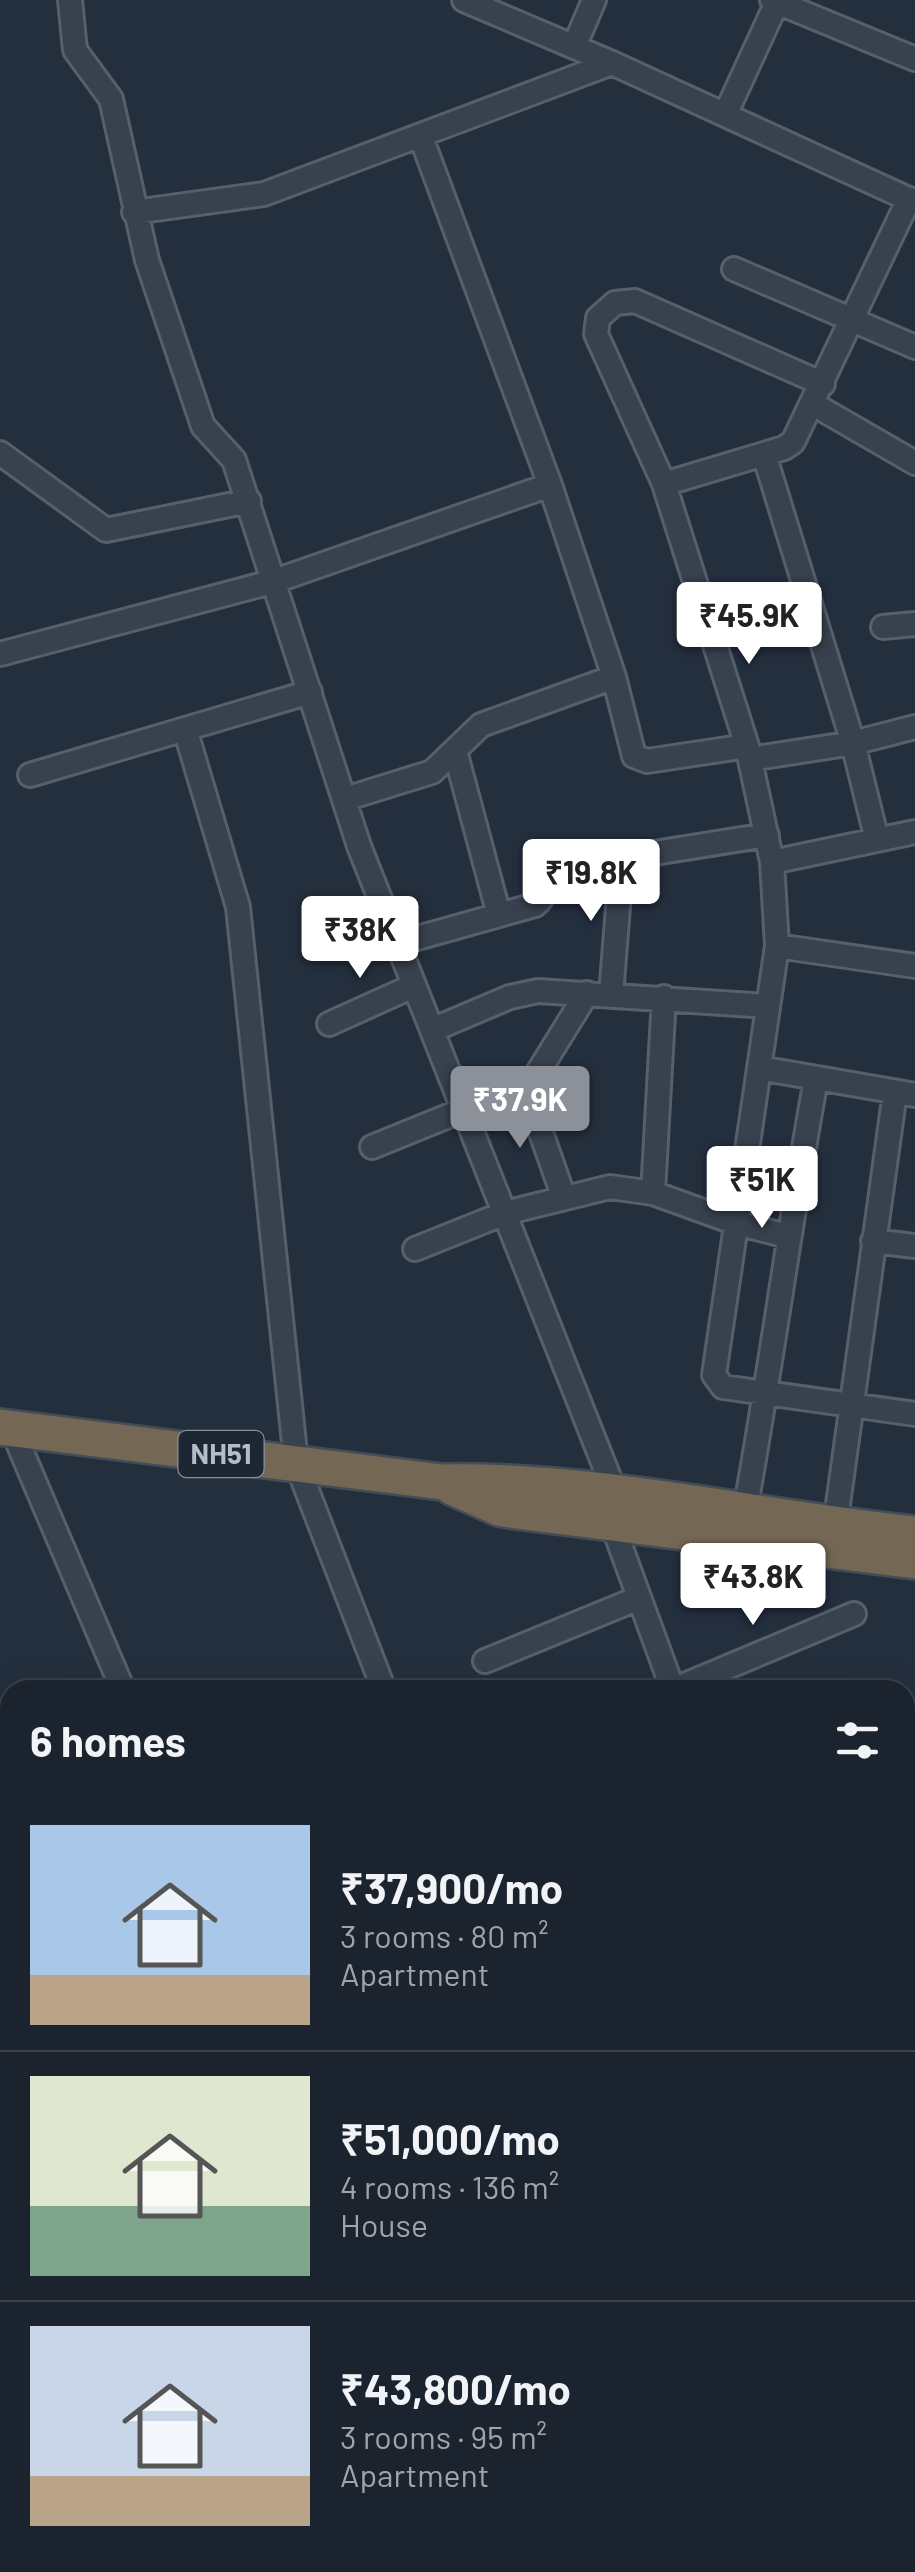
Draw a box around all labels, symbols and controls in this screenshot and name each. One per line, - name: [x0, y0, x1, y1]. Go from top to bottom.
- pin: ₹45.9K: [668, 582, 830, 667]
- text: ₹45.9K: [699, 595, 799, 633]
- pin: ₹19.8K: [510, 839, 672, 924]
- text: ₹19.8K: [545, 852, 637, 890]
- pin: ₹38K: [301, 896, 419, 981]
- text: ₹38K: [324, 909, 396, 947]
- pin: ₹37.9K: [439, 1066, 601, 1151]
- text: ₹37.9K: [472, 1079, 568, 1117]
- pin: ₹51K: [703, 1146, 821, 1231]
- text: ₹51K: [729, 1159, 795, 1197]
- road number: NH51: [178, 1431, 264, 1477]
- pin: ₹43.8K: [672, 1543, 834, 1628]
- text: ₹43.8K: [703, 1556, 803, 1594]
- icon: filters: [830, 1713, 885, 1768]
- text: 6 homes: [30, 1715, 186, 1765]
- text: ₹37,900/mo: [340, 1862, 563, 1912]
- icon: home: [110, 1865, 230, 1985]
- text: 3 rooms · 80 m²: [340, 1916, 549, 1954]
- text: Apartment: [340, 1954, 489, 1992]
- text: ₹51,000/mo: [340, 2113, 560, 2163]
- icon: home: [110, 2116, 230, 2236]
- text: 4 rooms · 136 m²: [340, 2167, 559, 2205]
- text: House: [340, 2205, 428, 2243]
- text: ₹43,800/mo: [340, 2363, 571, 2413]
- icon: home: [110, 2366, 230, 2486]
- text: 3 rooms · 95 m²: [340, 2417, 547, 2455]
- text: Apartment: [340, 2455, 489, 2493]

